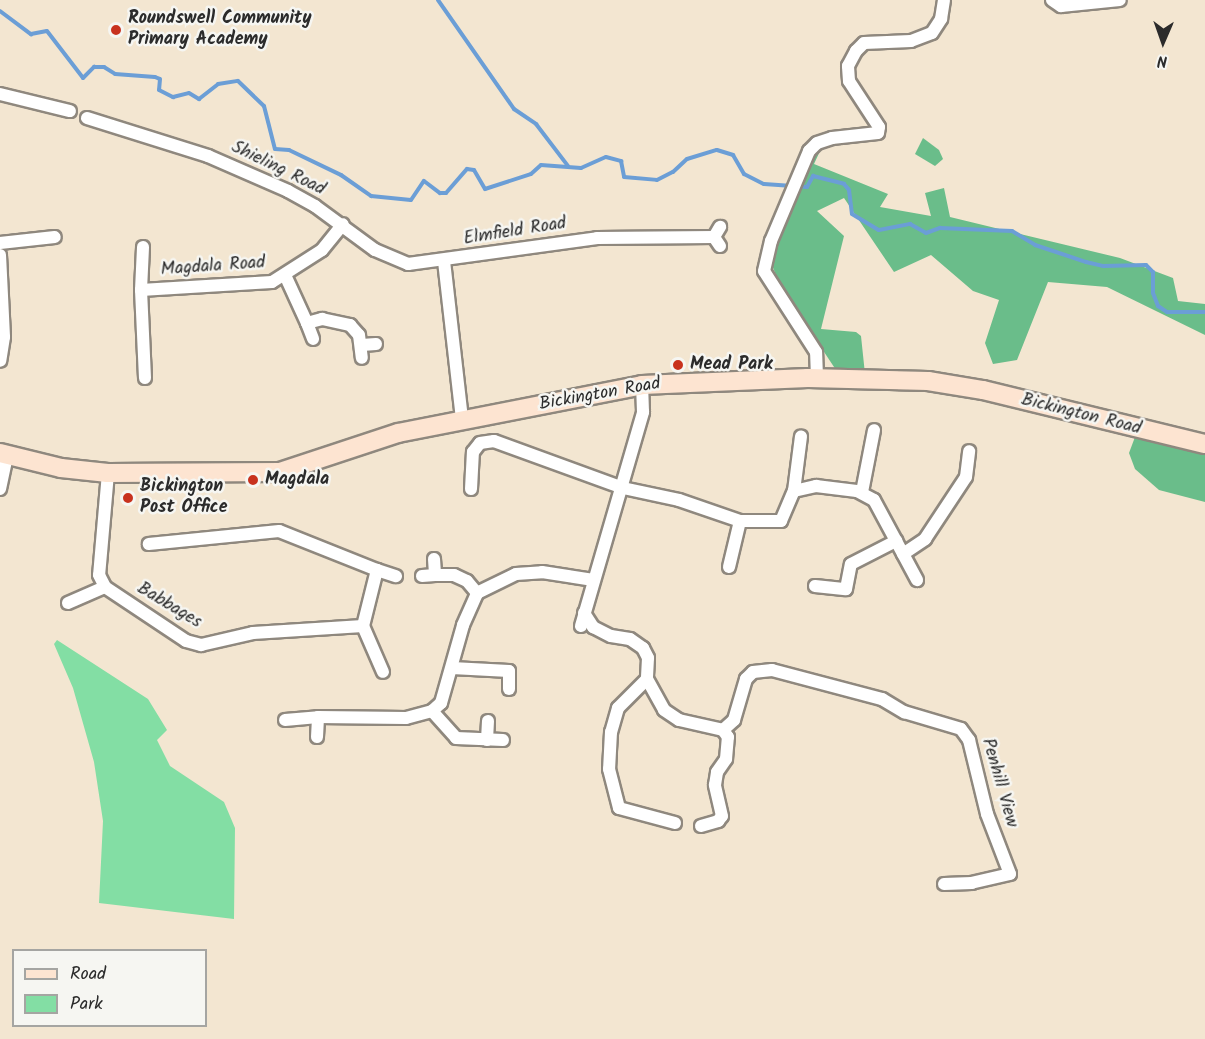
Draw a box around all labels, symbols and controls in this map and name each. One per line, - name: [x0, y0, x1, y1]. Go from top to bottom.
- place label: Roundswell Community Primary Academy: [128, 9, 312, 52]
- north arrow: [1133, 12, 1193, 72]
- marker: Roundswell Community Primary Academy: [109, 23, 123, 37]
- text: N: [1157, 48, 1168, 73]
- street label: Shieling Road: [228, 137, 328, 201]
- street label: Elmfield Road: [462, 213, 568, 251]
- street label: Magdala Road: [160, 253, 266, 281]
- place label: Mead Park: [690, 354, 773, 376]
- marker: Mead Park: [671, 358, 685, 372]
- street label: Bickington Road: [538, 374, 662, 416]
- street label: Bickington Road: [1019, 390, 1143, 440]
- place label: Magdala: [265, 469, 329, 491]
- marker: Magdala: [246, 473, 260, 487]
- place label: Bickington Post Office: [140, 477, 227, 520]
- marker: Bickington Post Office: [121, 491, 135, 505]
- street label: Babbages: [133, 578, 205, 634]
- street label: Penhill View: [976, 736, 1022, 830]
- legend: [12, 949, 207, 1027]
- text: Road: [70, 960, 106, 989]
- text: Park: [70, 990, 103, 1019]

